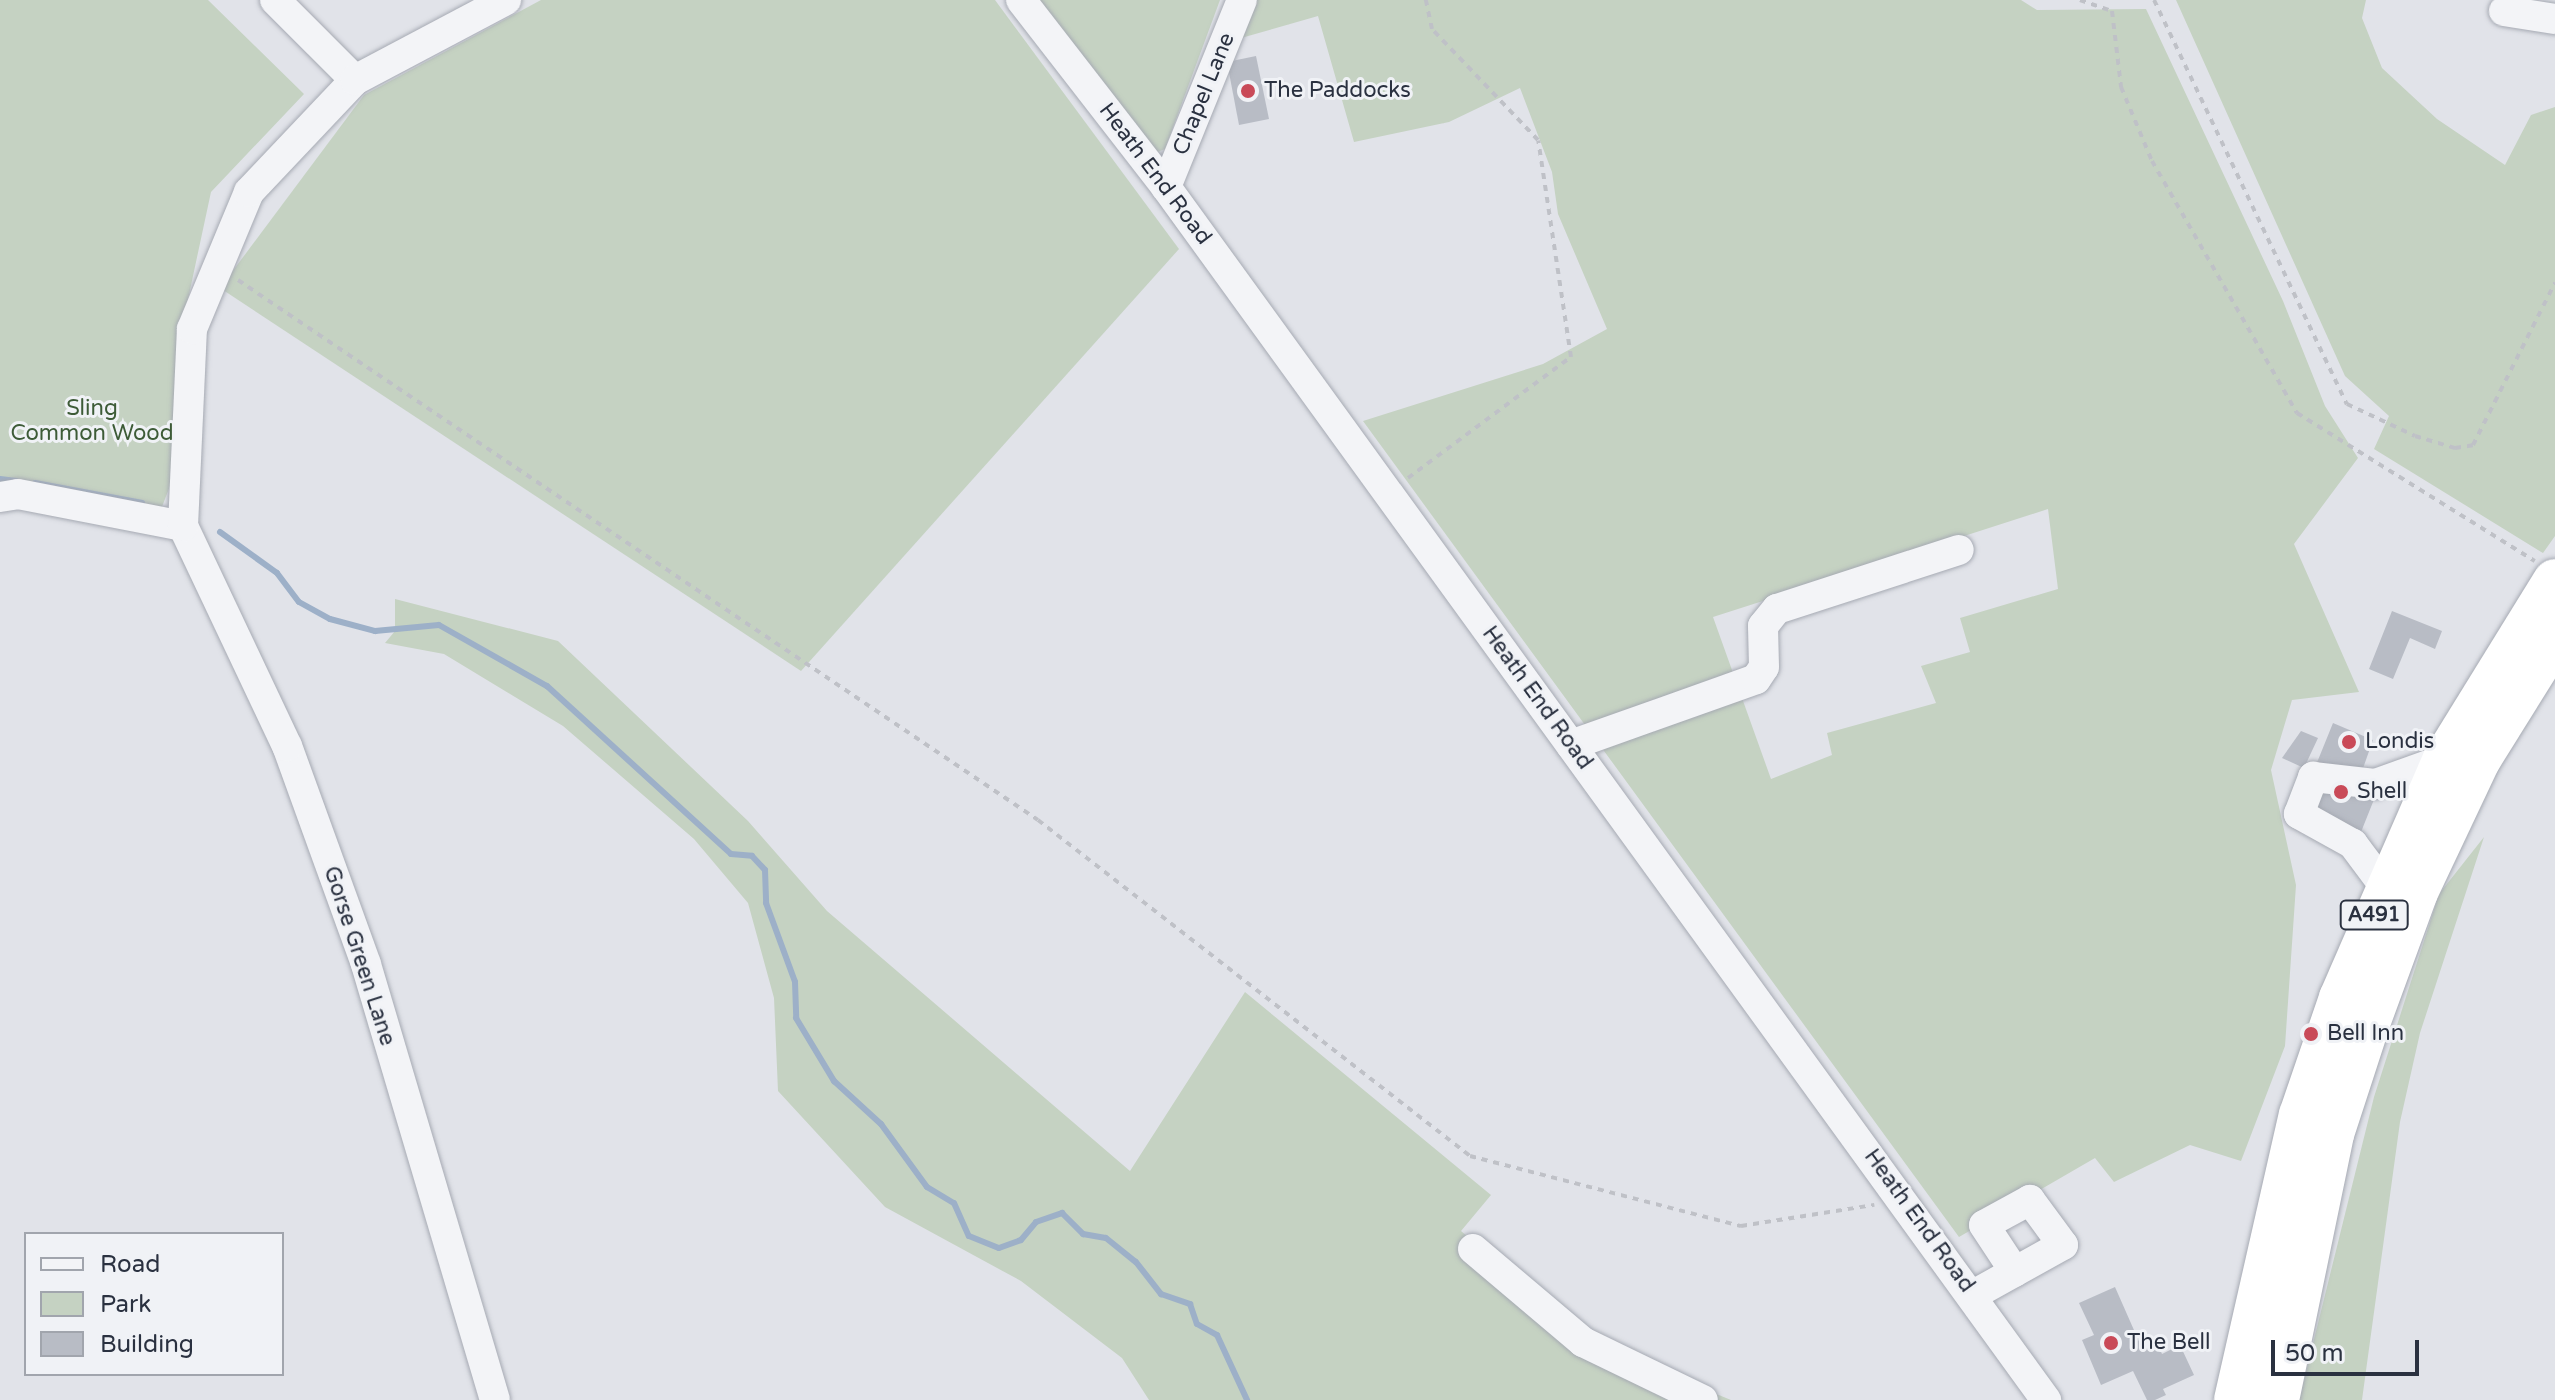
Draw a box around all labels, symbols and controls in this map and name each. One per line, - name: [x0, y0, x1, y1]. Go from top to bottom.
- street label: Chapel Lane: [1168, 29, 1240, 159]
- place label: The Paddocks: [1264, 78, 1411, 104]
- marker: The Paddocks: [1239, 82, 1257, 100]
- street label: Heath End Road: [1093, 98, 1217, 250]
- park label: Sling Common Wood: [10, 395, 174, 446]
- street label: Heath End Road: [1476, 621, 1598, 775]
- place label: Londis: [2365, 729, 2434, 755]
- marker: Londis: [2340, 733, 2358, 751]
- place label: Shell: [2357, 779, 2407, 805]
- marker: Shell: [2332, 783, 2350, 801]
- street label: Gorse Green Lane: [318, 863, 400, 1049]
- road number: A491: [2338, 899, 2410, 931]
- place label: Bell Inn: [2327, 1021, 2404, 1047]
- marker: Bell Inn: [2302, 1025, 2320, 1043]
- street label: Heath End Road: [1858, 1144, 1980, 1298]
- legend: [24, 1232, 284, 1376]
- text: Road: [100, 1250, 160, 1279]
- text: Park: [100, 1290, 151, 1319]
- scale bar: [2275, 1324, 2423, 1374]
- text: Building: [100, 1330, 194, 1359]
- place label: The Bell: [2127, 1330, 2210, 1356]
- marker: The Bell: [2102, 1334, 2120, 1352]
- text: 50 m: [2285, 1339, 2343, 1368]

